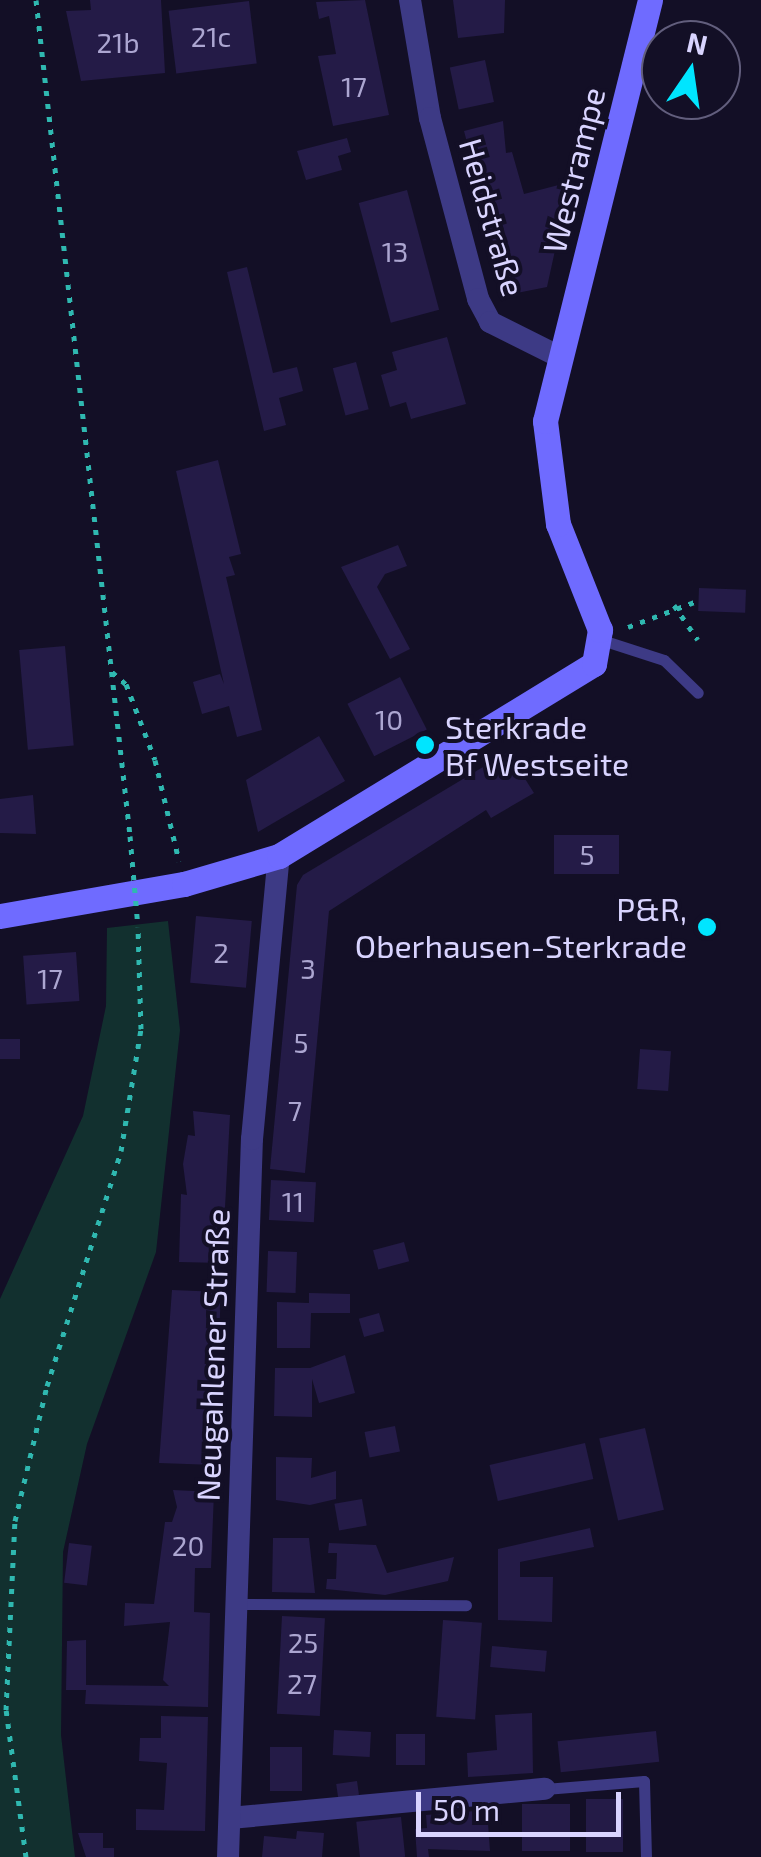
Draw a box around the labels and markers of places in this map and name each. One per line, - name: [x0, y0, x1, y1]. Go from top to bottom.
- place label: Sterkrade Bf Westseite: [445, 708, 630, 783]
- marker: Sterkrade Bf Westseite: [414, 734, 436, 756]
- place label: P&R, Oberhausen-Sterkrade: [355, 890, 687, 965]
- marker: P&R, Oberhausen-Sterkrade: [696, 916, 718, 938]

